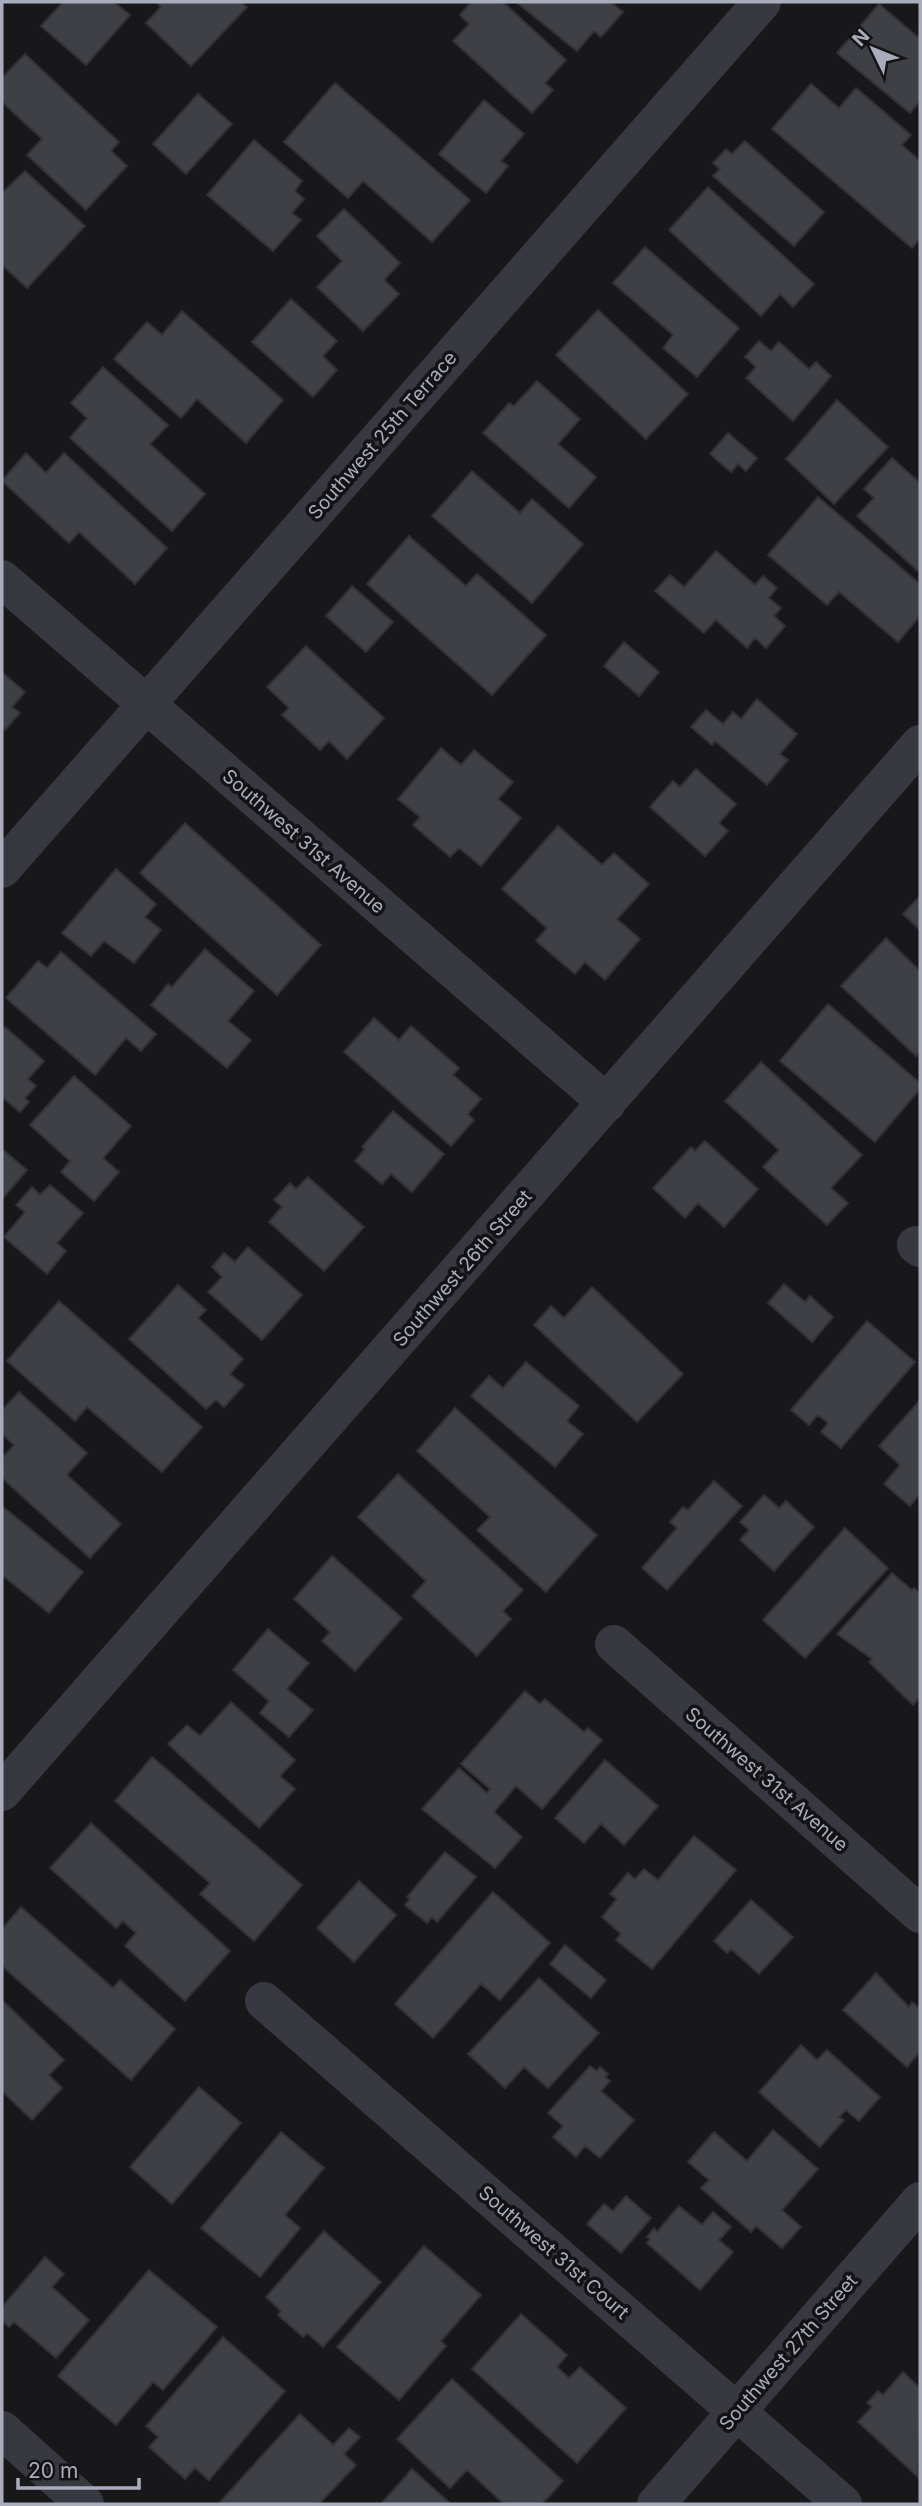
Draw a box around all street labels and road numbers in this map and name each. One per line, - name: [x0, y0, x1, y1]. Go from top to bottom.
- street label: Southwest 25th Terrace: [303, 347, 462, 524]
- street label: Southwest 31st Avenue: [218, 764, 390, 918]
- street label: Southwest 26th Street: [388, 1185, 537, 1351]
- street label: Southwest 31st Avenue: [681, 1702, 853, 1856]
- street label: Southwest 31st Court: [474, 2181, 633, 2324]
- street label: Southwest 27th Street: [714, 2270, 862, 2435]

